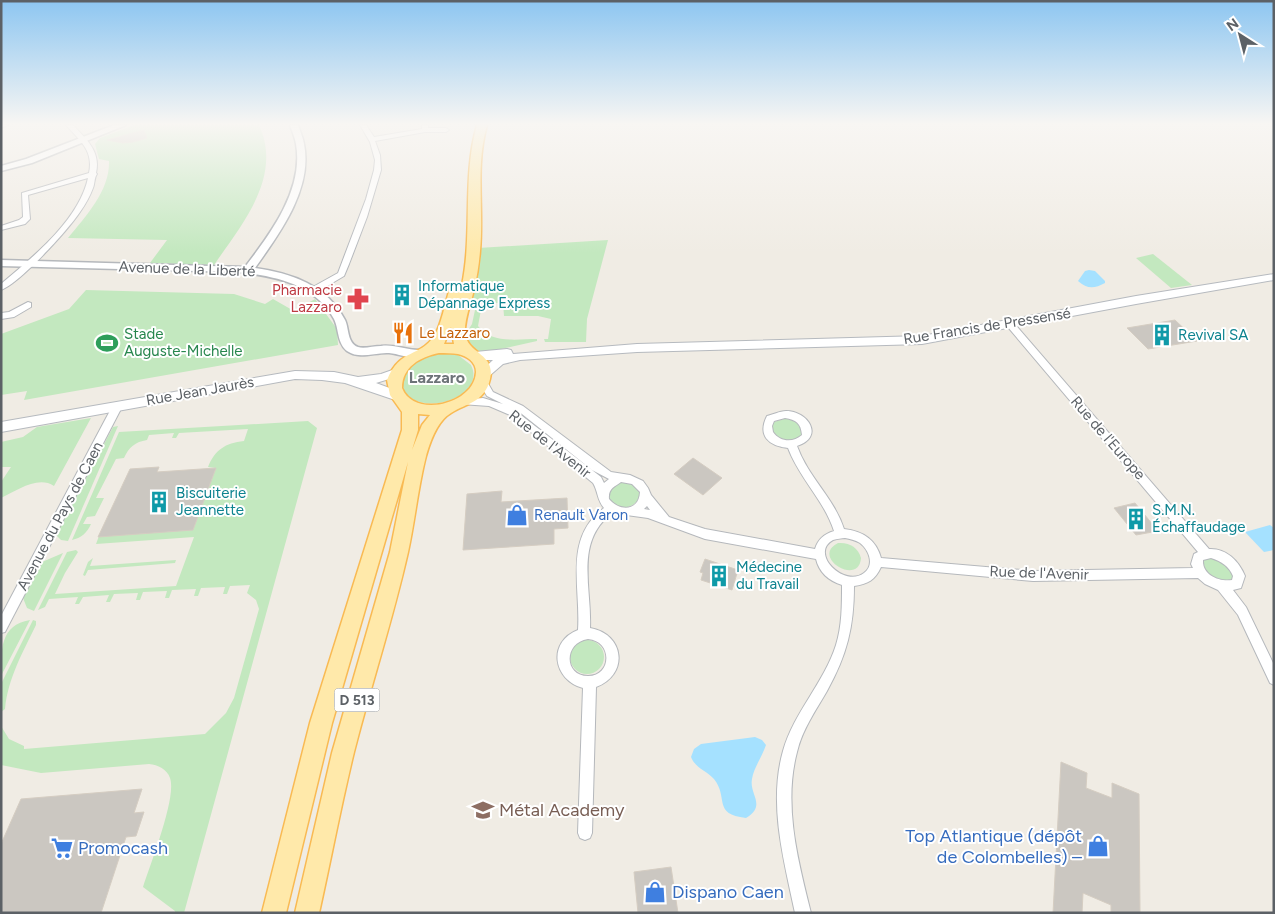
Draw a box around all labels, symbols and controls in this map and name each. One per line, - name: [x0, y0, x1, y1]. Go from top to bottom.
- north arrow: [1215, 10, 1265, 60]
- text: N: [1223, 15, 1242, 35]
- street label: Avenue de la Liberté: [118, 258, 256, 280]
- place label: Informatique Dépannage Express: [418, 277, 550, 312]
- place label: Pharmacie Lazzaro: [272, 281, 342, 316]
- building icon: Informatique Dépannage Express: [389, 282, 415, 308]
- pharmacy icon: Pharmacie Lazzaro: [345, 286, 371, 312]
- street label: Rue Francis de Pressensé: [902, 304, 1072, 348]
- restaurant icon: Le Lazzaro: [390, 320, 416, 346]
- building icon: Revival SA: [1149, 322, 1175, 348]
- place label: Le Lazzaro: [419, 324, 491, 342]
- place label: Stade Auguste-Michelle: [124, 325, 242, 360]
- place label: Revival SA: [1178, 326, 1248, 344]
- sports icon: Stade Auguste-Michelle: [94, 330, 120, 356]
- district label: Lazzaro: [409, 368, 465, 387]
- street label: Rue Jean Jaurès: [145, 373, 255, 409]
- street label: Rue de l'Europe: [1067, 393, 1149, 483]
- street label: Rue de l'Avenir: [505, 406, 595, 482]
- street label: Avenue du Pays de Caen: [13, 439, 107, 593]
- place label: Biscuiterie Jeannette: [176, 484, 246, 519]
- building icon: Biscuiterie Jeannette: [146, 489, 172, 515]
- place label: S.M.N. Échaffaudage: [1152, 501, 1246, 536]
- shop icon: Renault Varon: [504, 502, 530, 528]
- place label: Renault Varon: [534, 506, 628, 524]
- building icon: S.M.N. Échaffaudage: [1123, 506, 1149, 532]
- place label: Médecine du Travail: [736, 558, 802, 593]
- street label: Rue de l'Avenir: [989, 562, 1089, 584]
- building icon: Médecine du Travail: [706, 563, 732, 589]
- road number: D 513: [334, 688, 380, 712]
- school or university icon: Métal Academy: [470, 797, 496, 823]
- place label: Métal Academy: [499, 799, 625, 821]
- place label: Top Atlantique (dépôt de Colombelles) –: [905, 825, 1082, 868]
- shop icon: Top Atlantique (dépôt de Colombelles) –: [1085, 833, 1111, 859]
- supermarket icon: Promocash: [49, 835, 75, 861]
- place label: Promocash: [78, 837, 168, 859]
- shop icon: Dispano Caen: [642, 879, 668, 905]
- place label: Dispano Caen: [672, 881, 784, 903]

